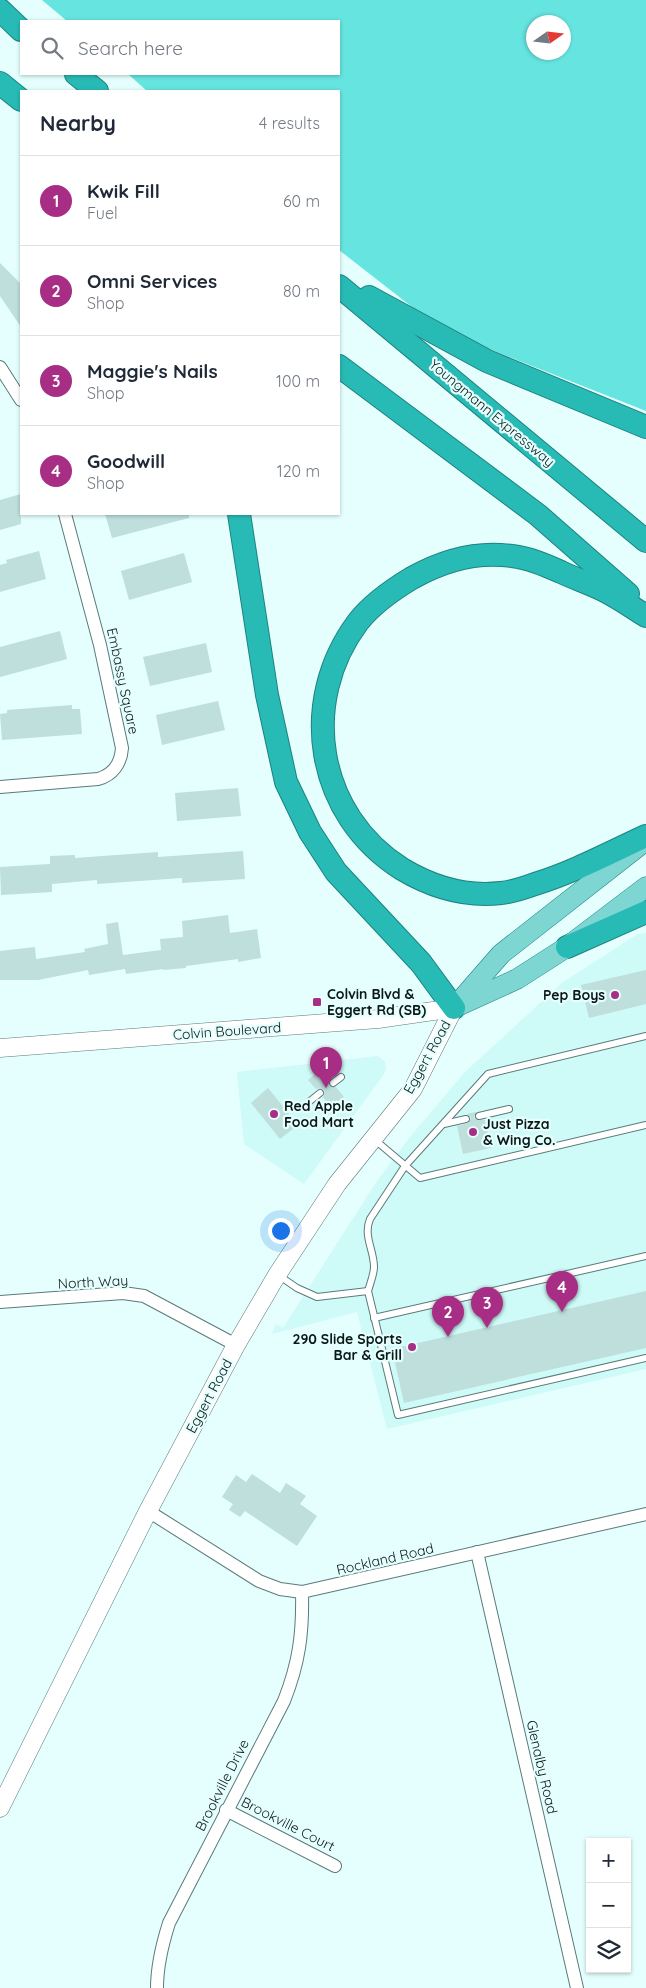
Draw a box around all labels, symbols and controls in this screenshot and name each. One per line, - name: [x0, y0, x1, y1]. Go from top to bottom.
- north arrow: [526, 15, 571, 60]
- search box: [20, 20, 340, 75]
- icon: search: [38, 34, 66, 62]
- text: Search here: [78, 36, 183, 60]
- text: Nearby: [40, 110, 116, 136]
- text: 4 results: [259, 113, 320, 133]
- text: Kwik Fill: [87, 179, 160, 203]
- text: 1: [53, 191, 59, 211]
- text: 60 m: [283, 191, 320, 211]
- text: Fuel: [87, 203, 118, 223]
- text: Omni Services: [87, 269, 217, 293]
- text: 2: [51, 281, 61, 301]
- text: 80 m: [283, 281, 320, 301]
- text: Shop: [87, 293, 124, 313]
- street label: Youngmann Expressway: [426, 355, 558, 471]
- text: Maggie's Nails: [87, 359, 218, 383]
- text: 3: [52, 371, 60, 391]
- text: 100 m: [276, 371, 320, 391]
- text: Shop: [87, 383, 124, 403]
- text: Goodwill: [87, 449, 165, 473]
- text: 4: [51, 461, 61, 481]
- text: 120 m: [277, 461, 320, 481]
- text: Shop: [87, 473, 124, 493]
- street label: Embassy Square: [103, 626, 143, 736]
- place label: Colvin Blvd & Eggert Rd (SB): [327, 985, 426, 1019]
- place label: Pep Boys: [543, 986, 605, 1004]
- marker: Pep Boys: [609, 989, 621, 1001]
- marker: Colvin Blvd & Eggert Rd (SB): [311, 996, 323, 1008]
- street label: Eggert Road: [399, 1017, 455, 1097]
- street label: Colvin Boulevard: [172, 1018, 282, 1044]
- pin: 1: [310, 1047, 342, 1088]
- place label: Red Apple Food Mart: [284, 1097, 354, 1131]
- marker: Red Apple Food Mart: [268, 1108, 280, 1120]
- place label: Just Pizza & Wing Co.: [483, 1115, 556, 1149]
- marker: Just Pizza & Wing Co.: [467, 1126, 479, 1138]
- your location: [268, 1218, 294, 1244]
- street label: North Way: [57, 1271, 129, 1293]
- pin: 4: [546, 1271, 578, 1312]
- pin: 3: [471, 1287, 503, 1328]
- pin: 2: [432, 1296, 464, 1337]
- place label: 290 Slide Sports Bar & Grill: [292, 1330, 402, 1364]
- marker: 290 Slide Sports Bar & Grill: [406, 1341, 418, 1353]
- street label: Eggert Road: [182, 1356, 236, 1436]
- street label: Rockland Road: [335, 1539, 435, 1579]
- street label: Glenalby Road: [522, 1718, 562, 1816]
- street label: Brookville Drive: [191, 1736, 253, 1834]
- street label: Brookville Court: [238, 1793, 338, 1855]
- map controls: [586, 1838, 631, 1973]
- button: +: [586, 1838, 631, 1883]
- button: −: [586, 1883, 631, 1928]
- button: layers: [586, 1928, 631, 1973]

